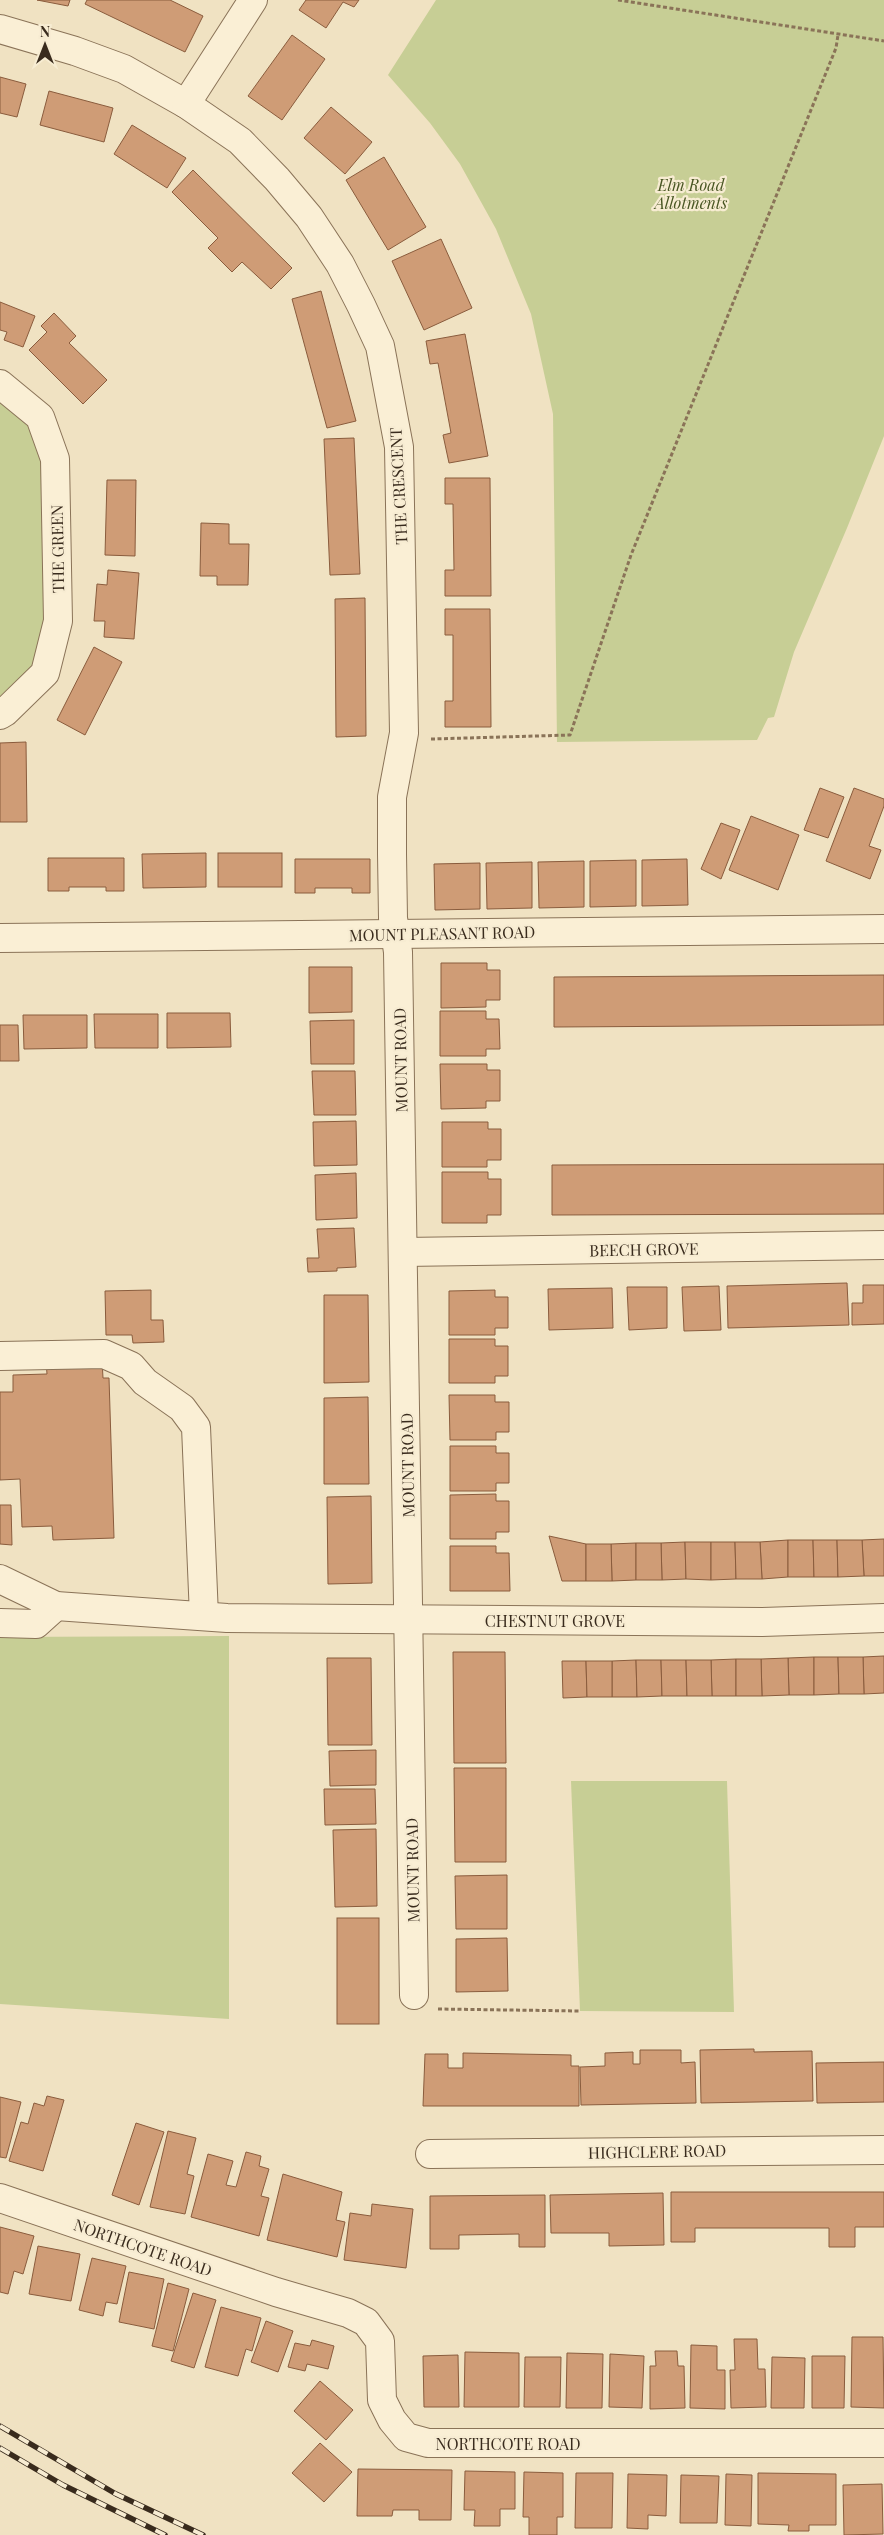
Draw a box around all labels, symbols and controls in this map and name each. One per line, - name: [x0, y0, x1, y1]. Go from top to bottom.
- north arrow: [20, 20, 70, 70]
- text: N: [40, 22, 50, 41]
- park label: Elm Road Allotments: [653, 174, 727, 213]
- street label: THE CRESCENT: [384, 427, 412, 545]
- street label: THE GREEN: [46, 505, 68, 593]
- street label: MOUNT PLEASANT ROAD: [349, 921, 535, 945]
- street label: MOUNT ROAD: [389, 1008, 411, 1112]
- street label: BEECH GROVE: [589, 1238, 699, 1260]
- street label: MOUNT ROAD: [396, 1413, 418, 1517]
- street label: CHESTNUT GROVE: [485, 1610, 625, 1631]
- street label: MOUNT ROAD: [401, 1818, 423, 1922]
- street label: HIGHCLERE ROAD: [588, 2139, 726, 2163]
- street label: NORTHCOTE ROAD: [71, 2213, 215, 2281]
- street label: NORTHCOTE ROAD: [436, 2433, 580, 2454]

